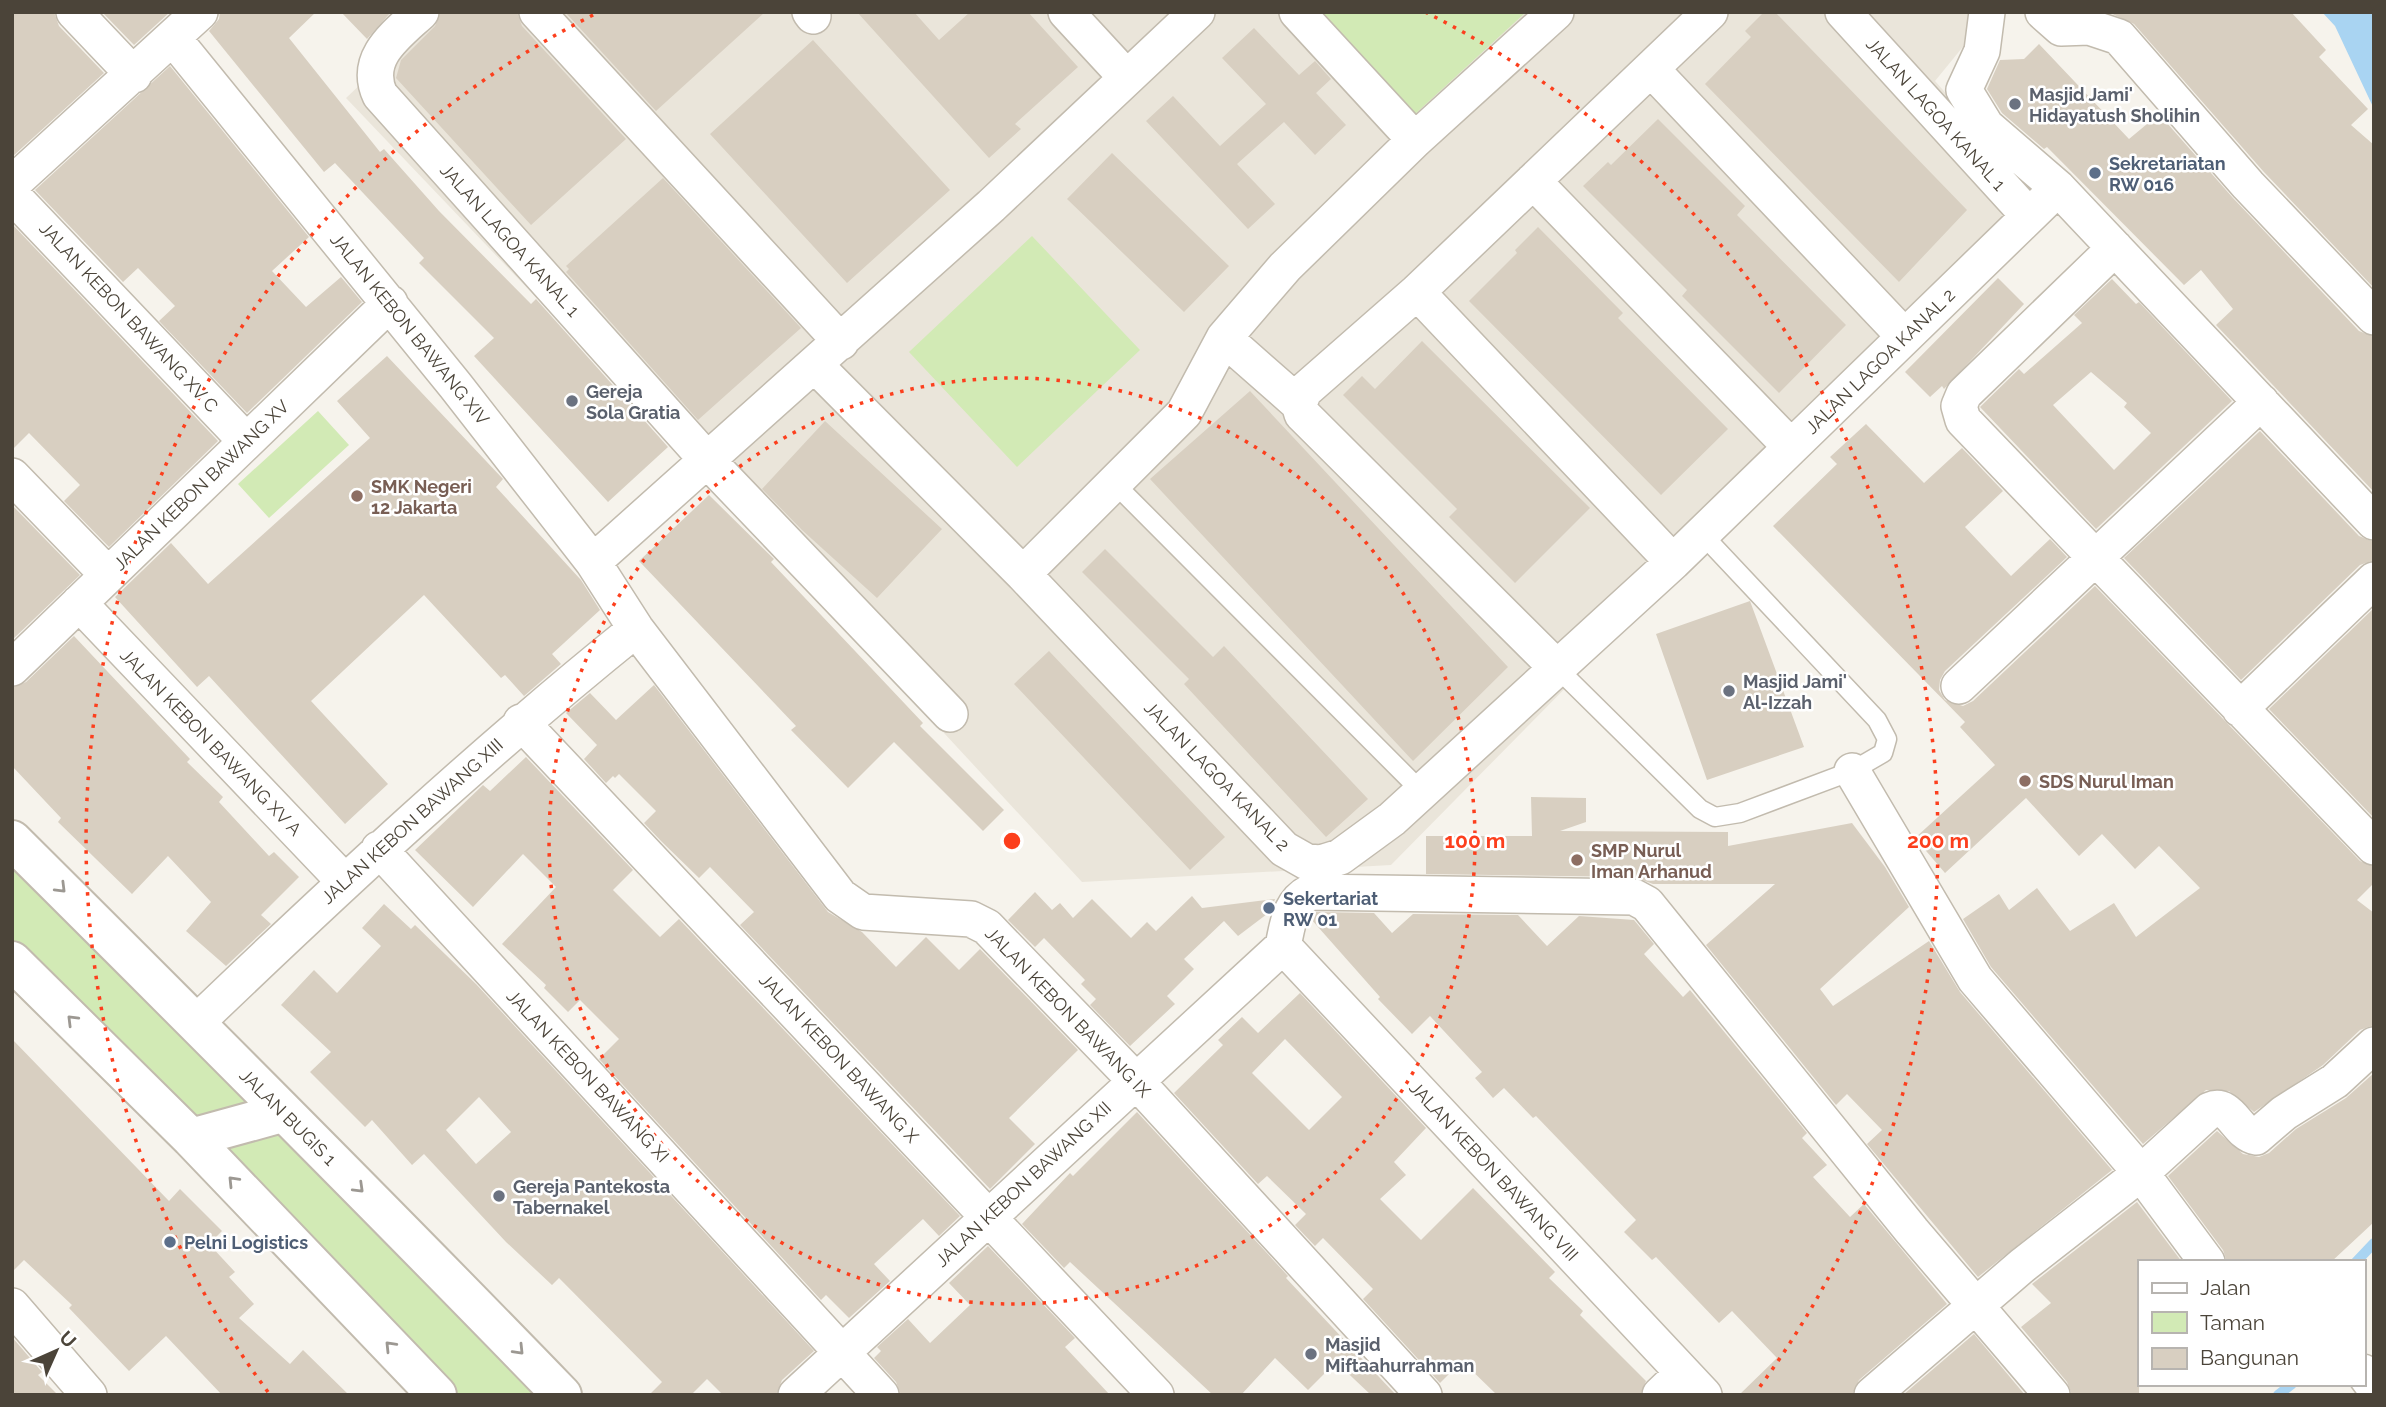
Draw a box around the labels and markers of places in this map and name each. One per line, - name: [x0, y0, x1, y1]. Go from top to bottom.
- place label: Masjid Jami' Hidayatush Sholihin: [2029, 84, 2200, 126]
- marker: Masjid Jami' Hidayatush Sholihin: [2007, 96, 2023, 112]
- place label: Sekretariatan RW 016: [2109, 153, 2226, 195]
- marker: Sekretariatan RW 016: [2087, 165, 2103, 181]
- place label: Gereja Sola Gratia: [586, 381, 680, 423]
- marker: Gereja Sola Gratia: [564, 393, 580, 409]
- place label: SMK Negeri 12 Jakarta: [371, 476, 472, 518]
- marker: SMK Negeri 12 Jakarta: [349, 488, 365, 504]
- place label: Masjid Jami' Al-Izzah: [1743, 671, 1847, 713]
- marker: Masjid Jami' Al-Izzah: [1721, 683, 1737, 699]
- place label: SDS Nurul Iman: [2039, 771, 2174, 792]
- marker: SDS Nurul Iman: [2017, 773, 2033, 789]
- centre of rings: [1000, 829, 1024, 853]
- place label: SMP Nurul Iman Arhanud: [1591, 840, 1712, 882]
- marker: SMP Nurul Iman Arhanud: [1569, 852, 1585, 868]
- place label: Sekertariat RW 01: [1283, 888, 1378, 930]
- marker: Sekertariat RW 01: [1261, 900, 1277, 916]
- place label: Gereja Pantekosta Tabernakel: [513, 1176, 670, 1218]
- marker: Gereja Pantekosta Tabernakel: [491, 1188, 507, 1204]
- place label: Pelni Logistics: [184, 1232, 308, 1253]
- marker: Pelni Logistics: [162, 1234, 178, 1250]
- place label: Masjid Miftaahurrahman: [1325, 1334, 1474, 1376]
- marker: Masjid Miftaahurrahman: [1303, 1346, 1319, 1362]

